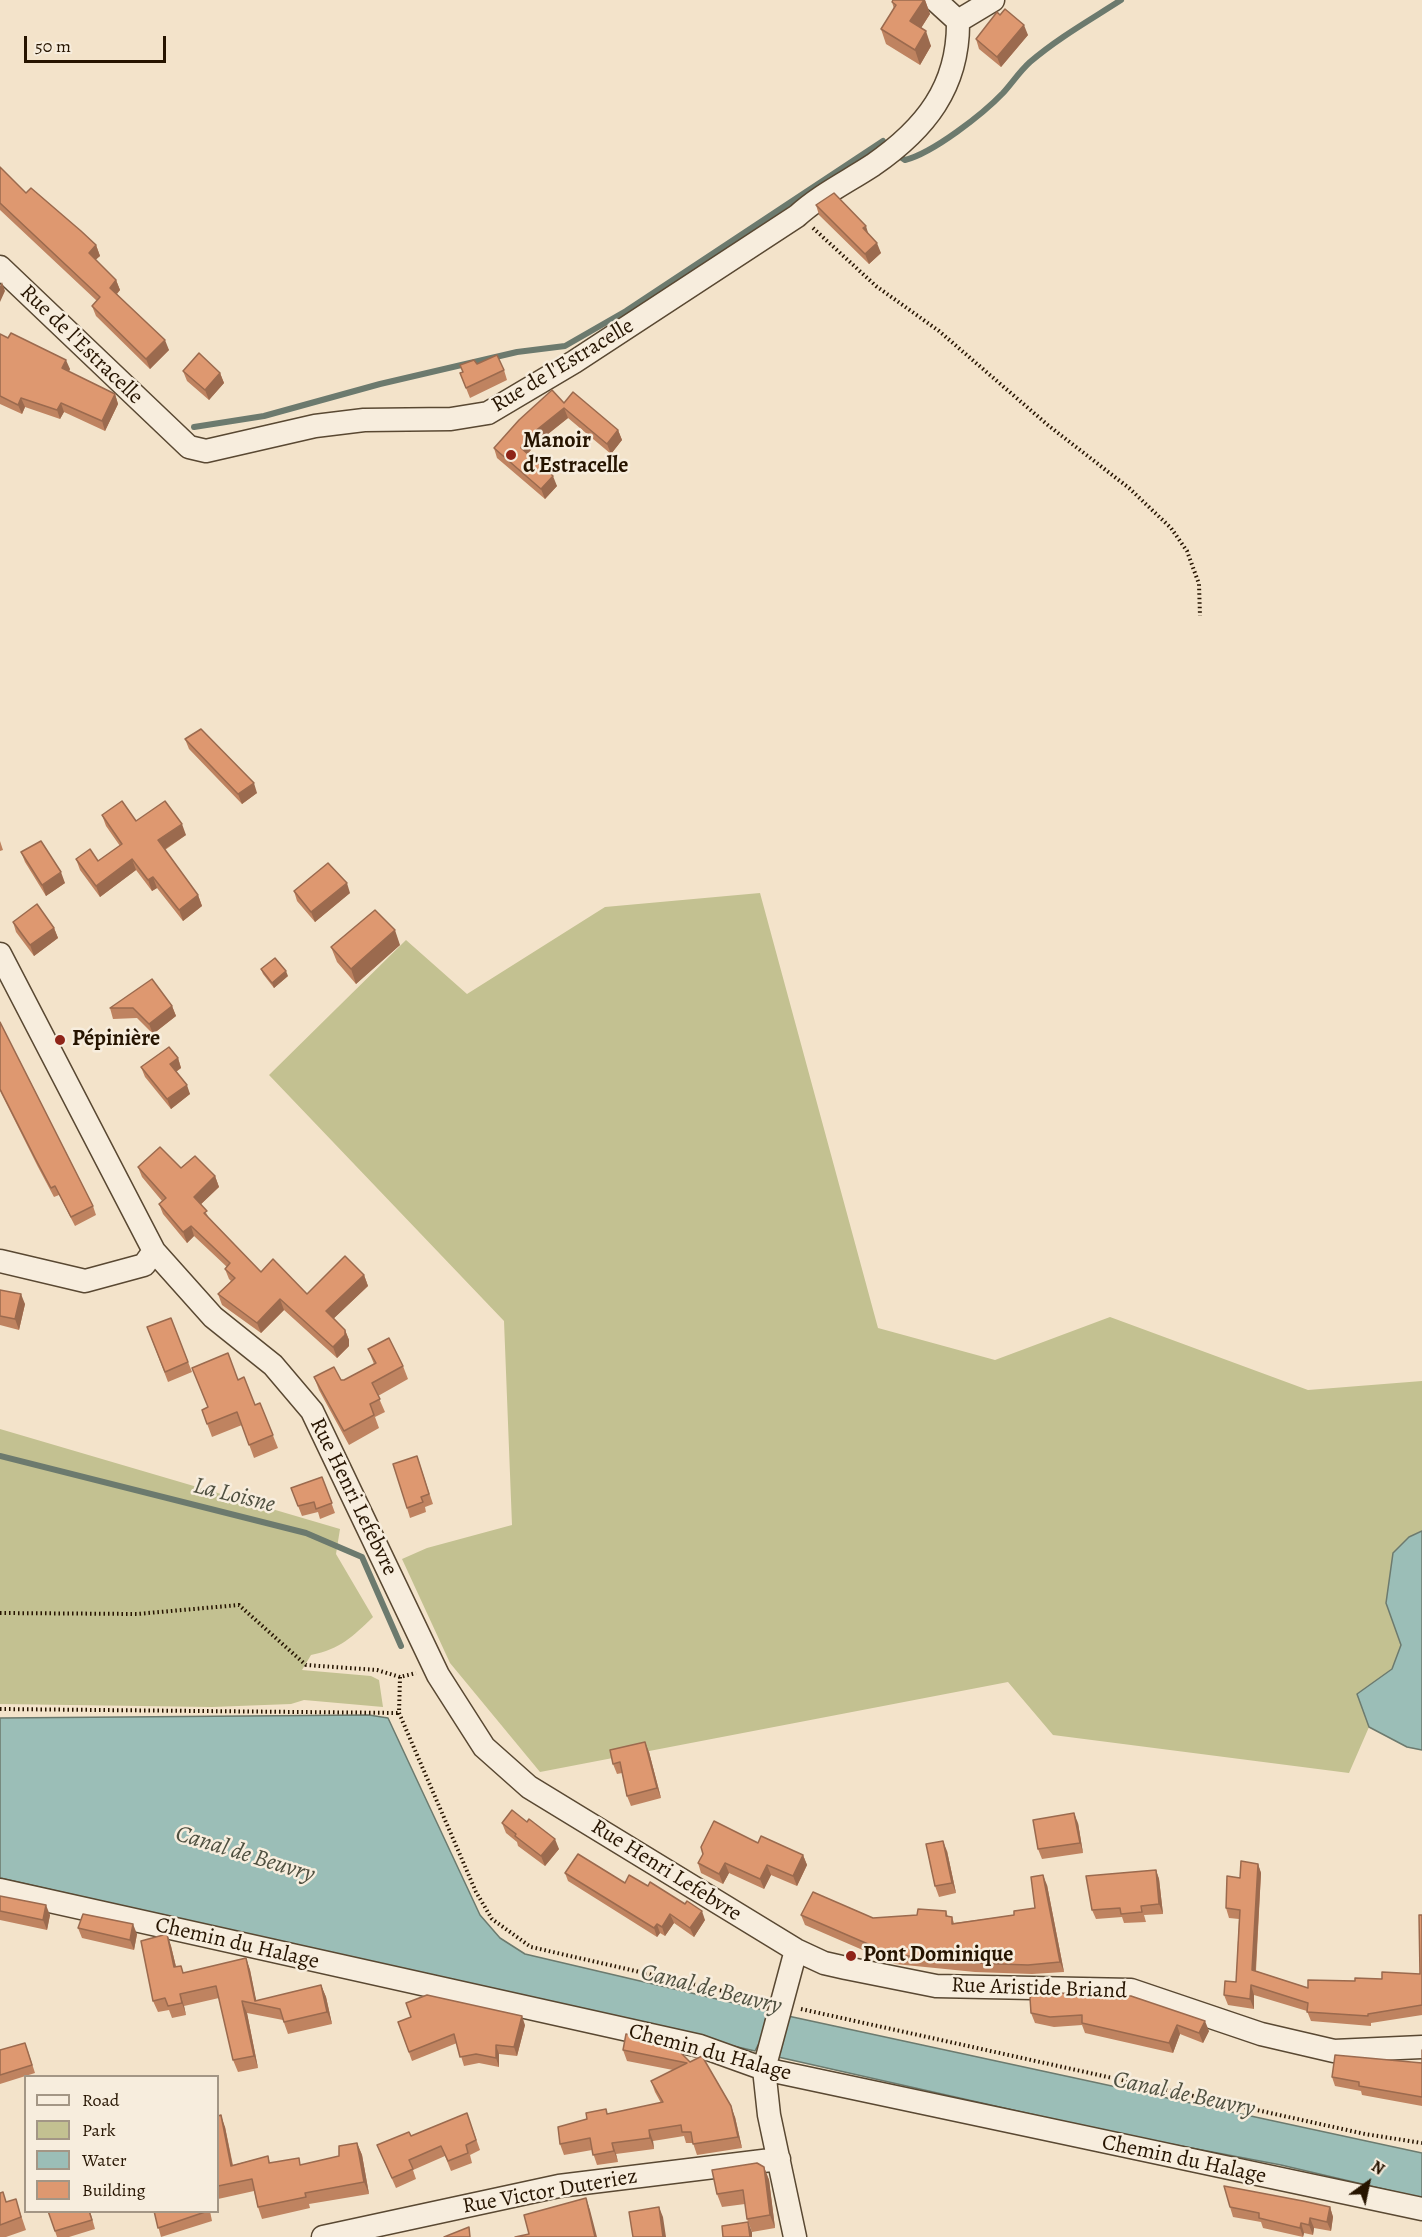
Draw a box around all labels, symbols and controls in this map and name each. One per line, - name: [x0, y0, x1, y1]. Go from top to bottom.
- scale bar: [27, 24, 170, 62]
- text: 50 m: [35, 34, 71, 58]
- street label: Rue de l'Estracelle: [14, 280, 148, 410]
- street label: Rue de l'Estracelle: [487, 313, 639, 419]
- place label: Manoir d'Estracelle: [523, 429, 628, 481]
- marker: Manoir d'Estracelle: [504, 448, 518, 462]
- place label: Pépinière: [72, 1027, 160, 1053]
- marker: Pépinière: [53, 1033, 67, 1047]
- street label: Rue Henri Lefebvre: [303, 1414, 403, 1580]
- water label: La Loisne: [190, 1472, 278, 1520]
- street label: Rue Henri Lefebvre: [586, 1814, 746, 1928]
- water label: Canal de Beuvry: [172, 1820, 318, 1890]
- street label: Chemin du Halage: [153, 1912, 321, 1976]
- place label: Pont Dominique: [863, 1943, 1013, 1969]
- marker: Pont Dominique: [844, 1949, 858, 1963]
- water label: Canal de Beuvry: [637, 1959, 785, 2021]
- street label: Rue Aristide Briand: [951, 1973, 1127, 2005]
- street label: Chemin du Halage: [626, 2019, 794, 2087]
- water label: Canal de Beuvry: [1110, 2066, 1258, 2124]
- legend: [24, 2075, 219, 2213]
- text: Road: [82, 2088, 119, 2112]
- text: Park: [82, 2118, 116, 2142]
- street label: Chemin du Halage: [1099, 2130, 1269, 2190]
- text: Water: [82, 2148, 127, 2172]
- north arrow: [1338, 2153, 1398, 2213]
- text: N: [1367, 2156, 1389, 2180]
- street label: Rue Victor Duteriez: [461, 2164, 639, 2220]
- text: Building: [82, 2178, 146, 2202]

